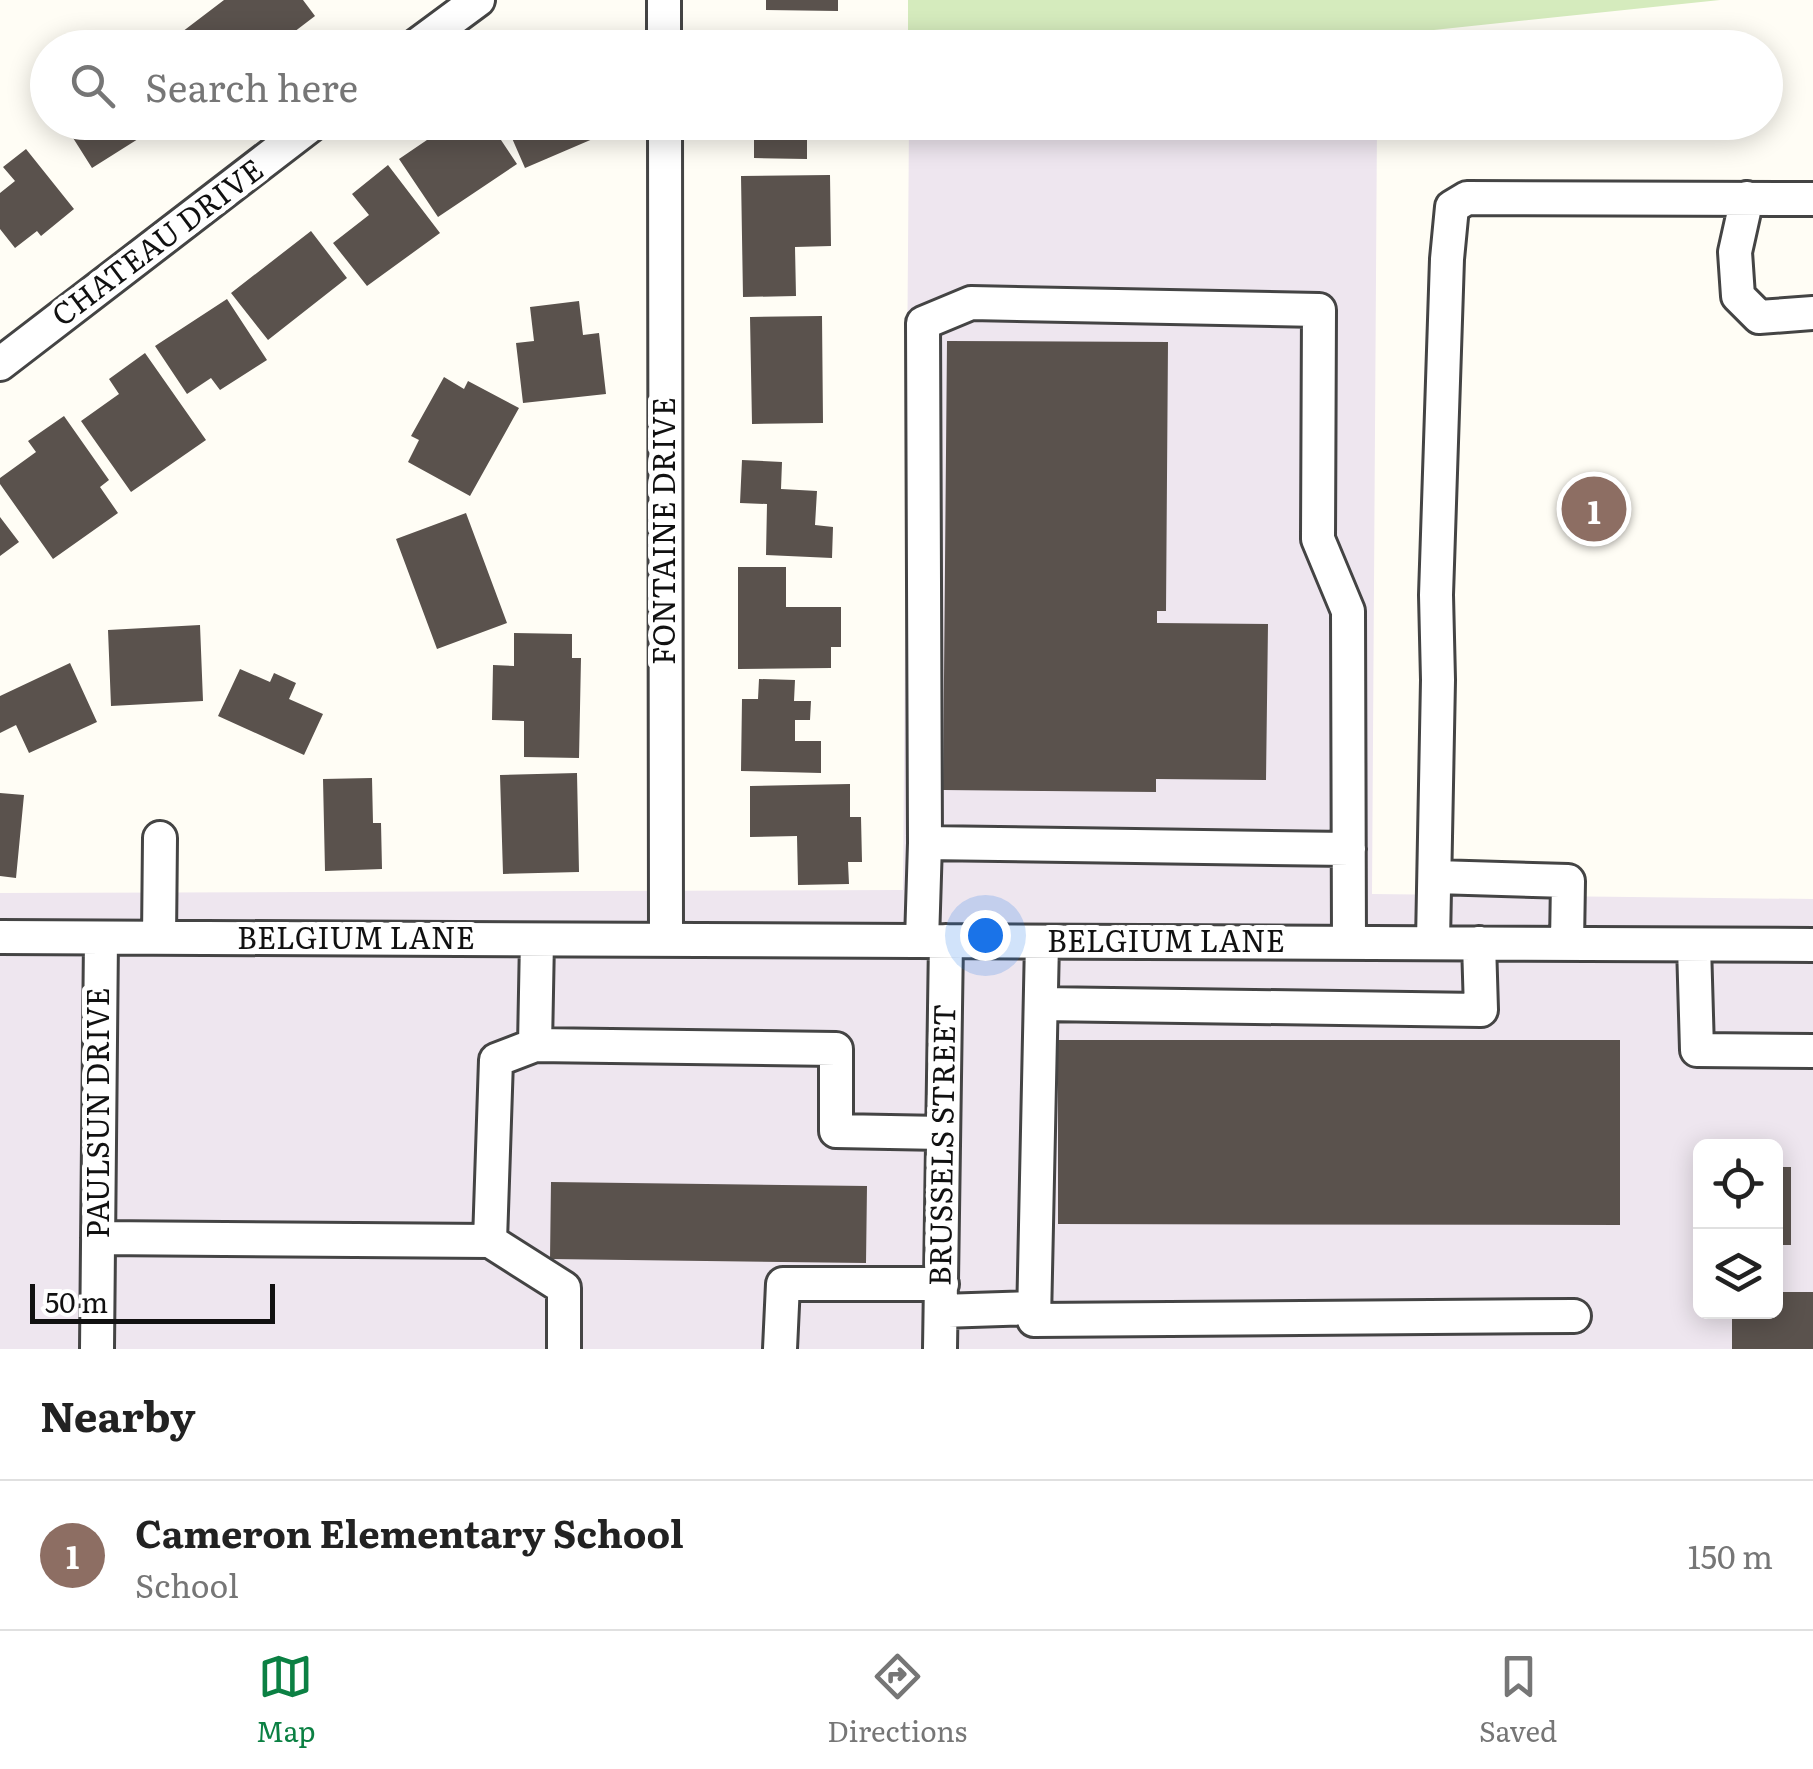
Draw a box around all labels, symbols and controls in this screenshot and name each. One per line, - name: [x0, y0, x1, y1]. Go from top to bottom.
- search box: [30, 30, 1783, 140]
- text: Search here: [145, 57, 358, 114]
- icon: search: [65, 58, 120, 113]
- street label: CHATEAU DRIVE: [41, 146, 271, 335]
- street label: FONTAINE DRIVE: [640, 397, 684, 665]
- pin: 1: [1562, 472, 1626, 546]
- your location: [960, 910, 1011, 961]
- street label: BELGIUM LANE: [237, 914, 475, 958]
- street label: BELGIUM LANE: [1047, 917, 1285, 961]
- street label: PAULSUN DRIVE: [74, 987, 118, 1239]
- street label: BRUSSELS STREET: [916, 1003, 964, 1286]
- map controls: [1693, 1139, 1783, 1319]
- button: locate: [1693, 1139, 1783, 1229]
- button: layers: [1693, 1229, 1783, 1319]
- scale bar: [30, 1279, 275, 1324]
- text: 50 m: [45, 1280, 108, 1322]
- text: Nearby: [40, 1383, 196, 1445]
- text: Cameron Elementary School: [135, 1503, 684, 1560]
- text: 1: [66, 1531, 79, 1579]
- text: 150 m: [1688, 1531, 1773, 1579]
- text: School: [135, 1560, 239, 1608]
- tab: Map: [256, 1649, 316, 1751]
- tab: Directions: [827, 1649, 967, 1751]
- tab: Saved: [1479, 1649, 1557, 1751]

